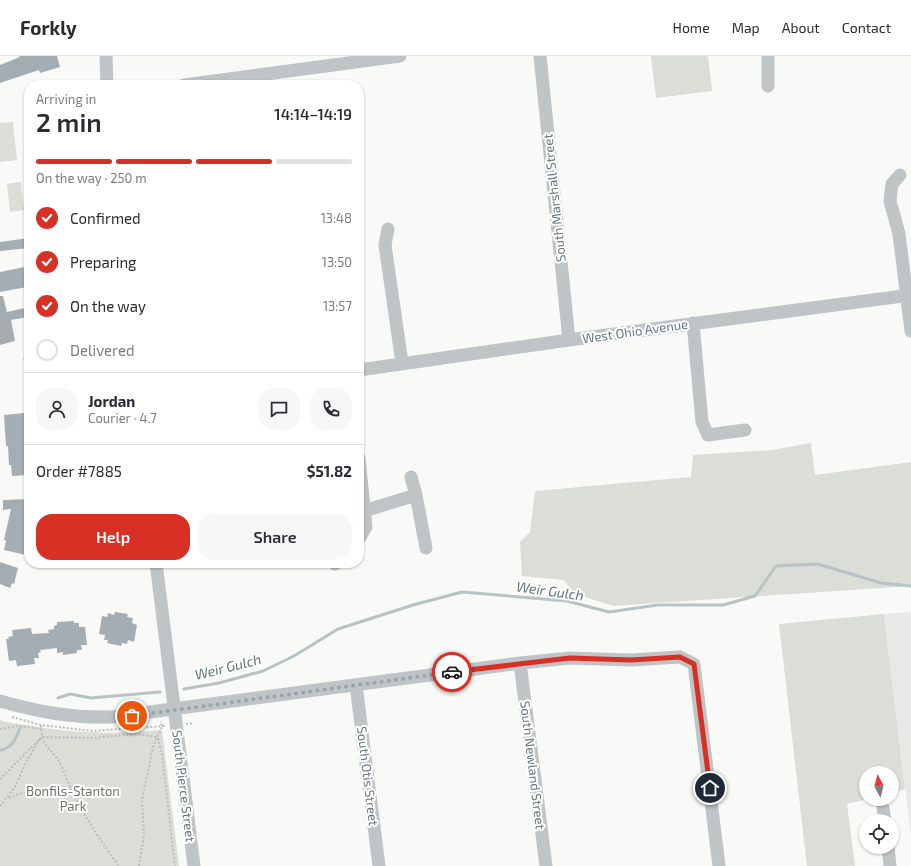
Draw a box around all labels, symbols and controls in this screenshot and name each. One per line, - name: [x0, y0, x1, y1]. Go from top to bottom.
- text: Forkly: [20, 16, 77, 39]
- text: Home: [673, 19, 710, 36]
- text: Map: [732, 19, 760, 36]
- text: About: [782, 19, 820, 36]
- text: Contact: [842, 19, 891, 36]
- text: Arriving in: [36, 91, 96, 107]
- text: 14:14–14:19: [274, 105, 352, 123]
- text: 2 min: [36, 106, 102, 137]
- street label: South Marshall Street: [539, 133, 569, 263]
- text: On the way · 250 m: [36, 170, 147, 186]
- icon: check: [36, 207, 58, 229]
- text: Confirmed: [70, 209, 141, 227]
- text: 13:48: [321, 210, 352, 226]
- icon: check: [36, 251, 58, 273]
- text: Preparing: [70, 253, 136, 271]
- text: 13:50: [322, 254, 352, 270]
- icon: check: [36, 295, 58, 317]
- text: On the way: [70, 297, 146, 315]
- text: 13:57: [323, 298, 352, 314]
- street label: West Ohio Avenue: [581, 316, 689, 346]
- text: Delivered: [70, 341, 135, 359]
- button: person: [36, 388, 78, 430]
- button: chat: [258, 388, 300, 430]
- button: phone: [310, 388, 352, 430]
- text: Jordan: [88, 392, 135, 410]
- text: Courier · 4.7: [88, 410, 157, 426]
- text: Order #7885: [36, 462, 122, 480]
- text: $51.82: [307, 462, 352, 480]
- button: Help: [36, 514, 190, 560]
- button: Share: [198, 514, 352, 560]
- water label: Weir Gulch: [515, 577, 585, 604]
- water label: Weir Gulch: [193, 650, 263, 683]
- courier: [432, 652, 472, 692]
- icon: car: [441, 661, 463, 683]
- pin: [115, 699, 149, 733]
- street label: South Newland Street: [517, 700, 549, 830]
- icon: bag: [121, 705, 143, 727]
- street label: South Otis Street: [354, 725, 382, 827]
- street label: South Pierce Street: [169, 729, 199, 843]
- north arrow: [859, 766, 899, 806]
- map controls: [859, 766, 899, 854]
- pin: [693, 771, 727, 805]
- icon: home: [699, 777, 721, 799]
- park label: Bonfils-Stanton Park: [26, 783, 120, 814]
- button: locate: [859, 814, 899, 854]

